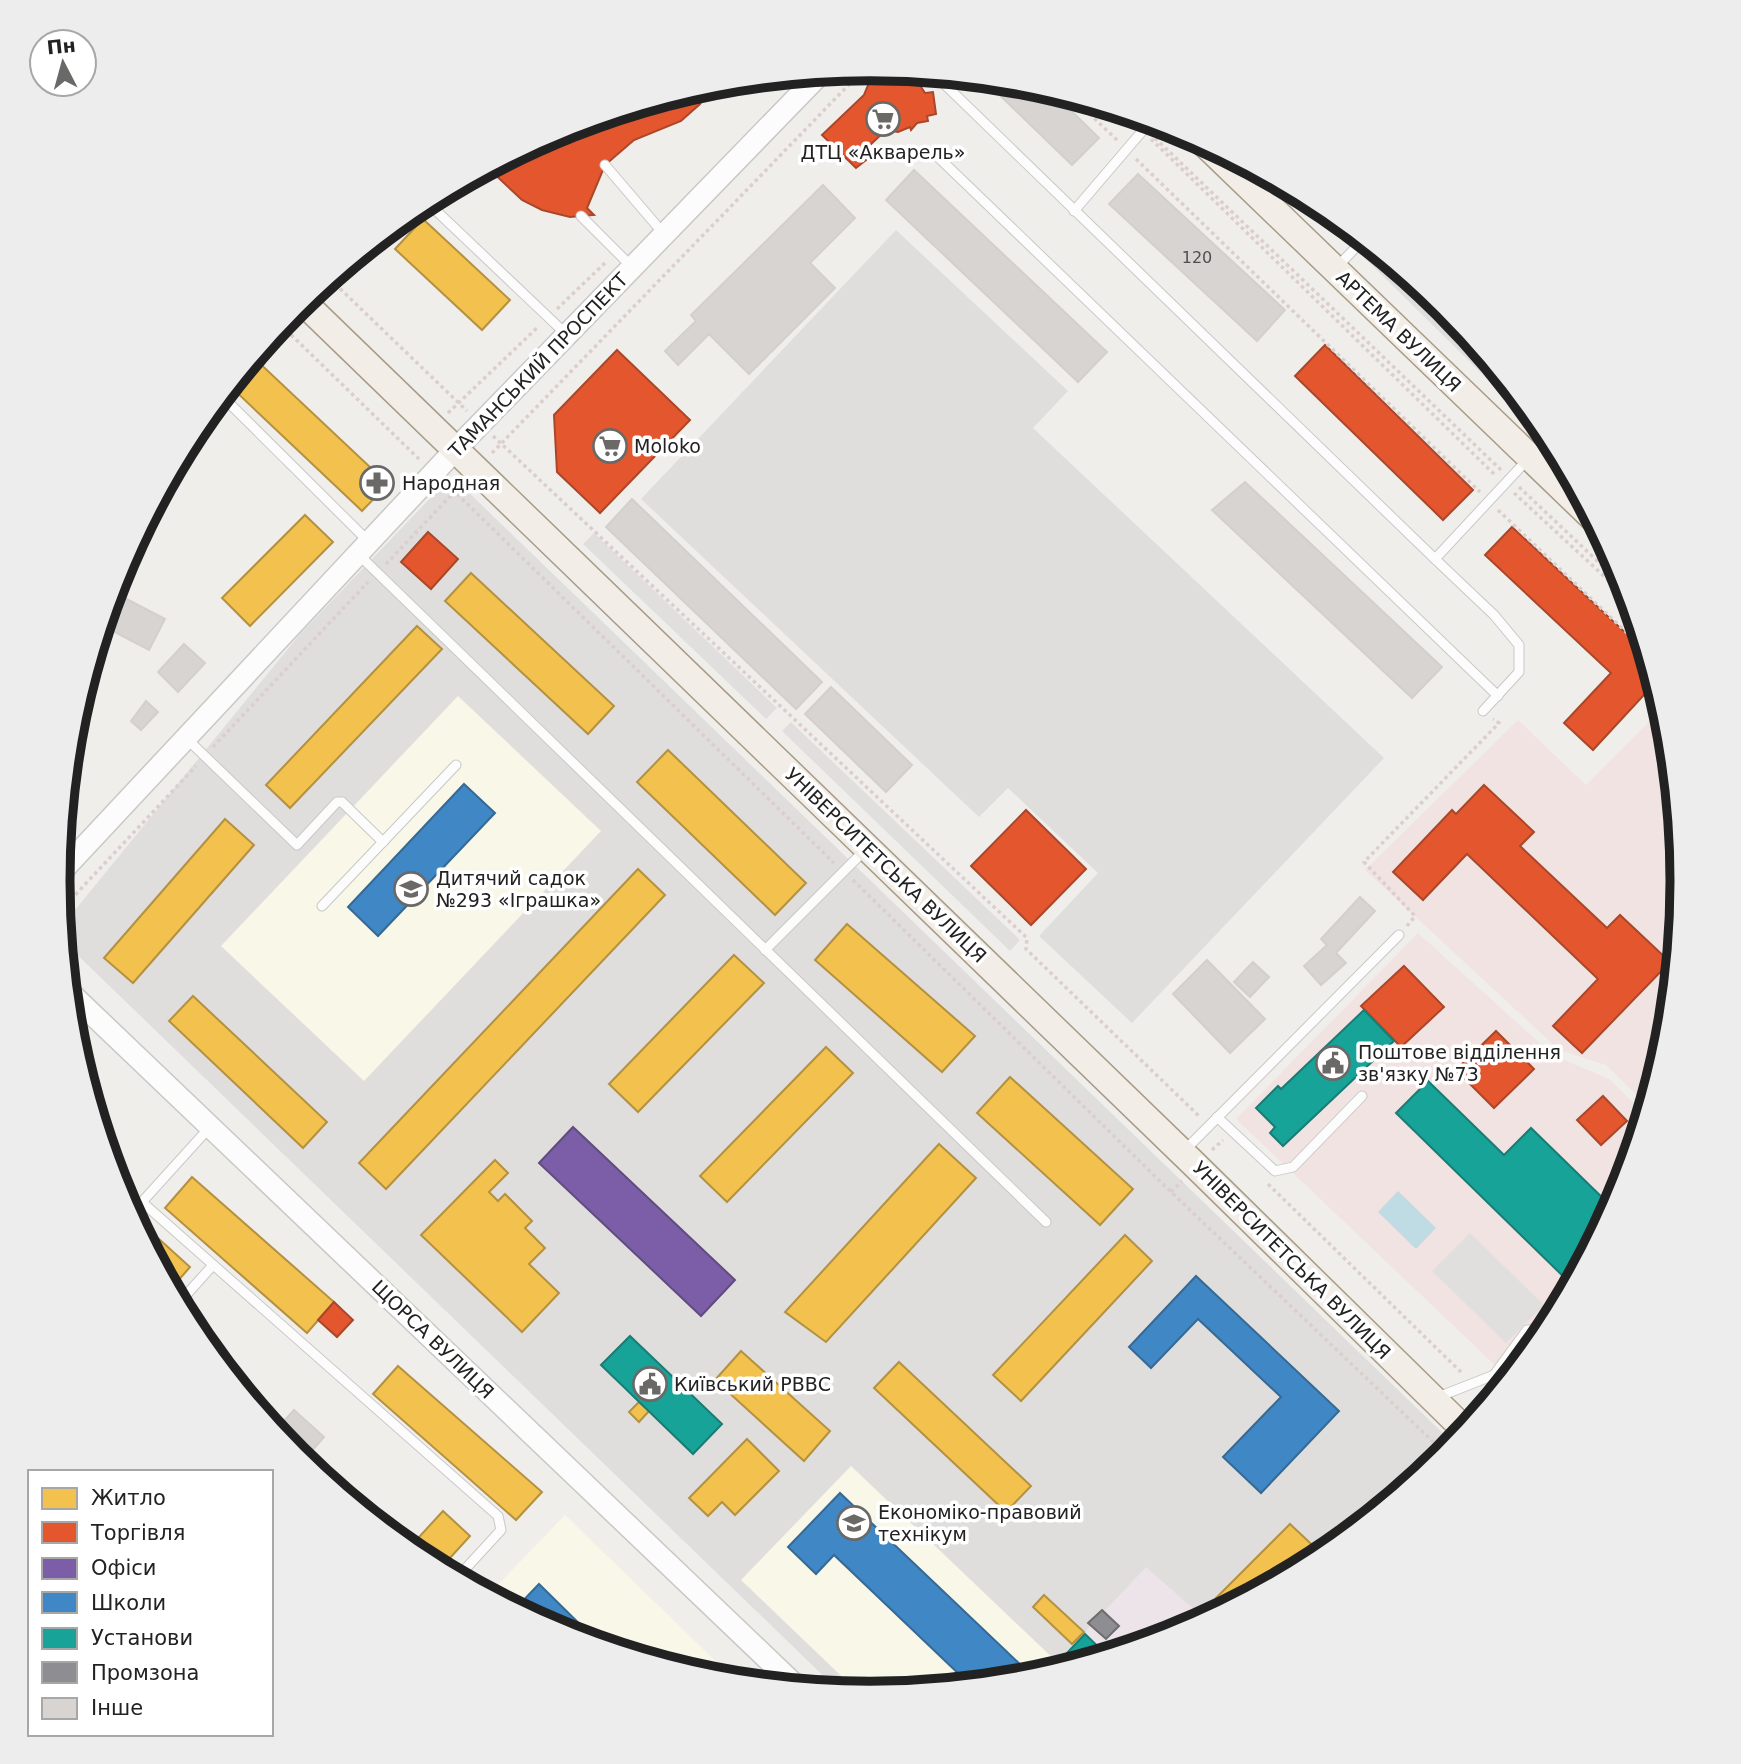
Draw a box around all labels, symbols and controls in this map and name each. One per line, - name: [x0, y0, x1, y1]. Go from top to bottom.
- north arrow: [28, 28, 98, 98]
- text: Пн: [46, 34, 77, 59]
- supermarket icon: ДТЦ «Акварель»: [864, 100, 902, 138]
- place label: ДТЦ «Акварель»: [801, 141, 965, 163]
- house number: 120: [1182, 248, 1212, 267]
- street label: АРТЕМА ВУЛИЦЯ: [1332, 266, 1466, 396]
- street label: ТАМАНСЬКИЙ ПРОСПЕКТ: [443, 268, 632, 463]
- supermarket icon: Moloko: [591, 427, 629, 465]
- place label: Moloko: [634, 435, 701, 457]
- pharmacy icon: Народная: [358, 464, 396, 502]
- place label: Народная: [402, 472, 500, 494]
- street label: УНІВЕРСИТЕТСЬКА ВУЛИЦЯ: [781, 763, 991, 967]
- place label: Дитячий садок №293 «Іграшка»: [436, 867, 601, 911]
- school or university icon: Дитячий садок №293 «Іграшка»: [392, 870, 430, 908]
- place label: Поштове відділення зв'язку №73: [1358, 1041, 1561, 1085]
- public building icon: Поштове відділення зв'язку №73: [1314, 1044, 1352, 1082]
- street label: УНІВЕРСИТЕТСЬКА ВУЛИЦЯ: [1189, 1157, 1395, 1363]
- street label: ЩОРСА ВУЛИЦЯ: [368, 1275, 498, 1403]
- public building icon: Київський РВВС: [631, 1365, 669, 1403]
- place label: Київський РВВС: [674, 1373, 831, 1395]
- legend: [28, 1470, 273, 1736]
- text: Житло: [91, 1486, 166, 1510]
- place label: Економіко-правовий технікум: [878, 1501, 1082, 1545]
- school or university icon: Економіко-правовий технікум: [835, 1504, 873, 1542]
- text: Торгівля: [90, 1521, 185, 1545]
- text: Офіси: [91, 1556, 157, 1580]
- text: Школи: [91, 1591, 166, 1615]
- text: Установи: [91, 1626, 193, 1650]
- text: Промзона: [91, 1661, 199, 1685]
- text: Інше: [91, 1696, 143, 1720]

